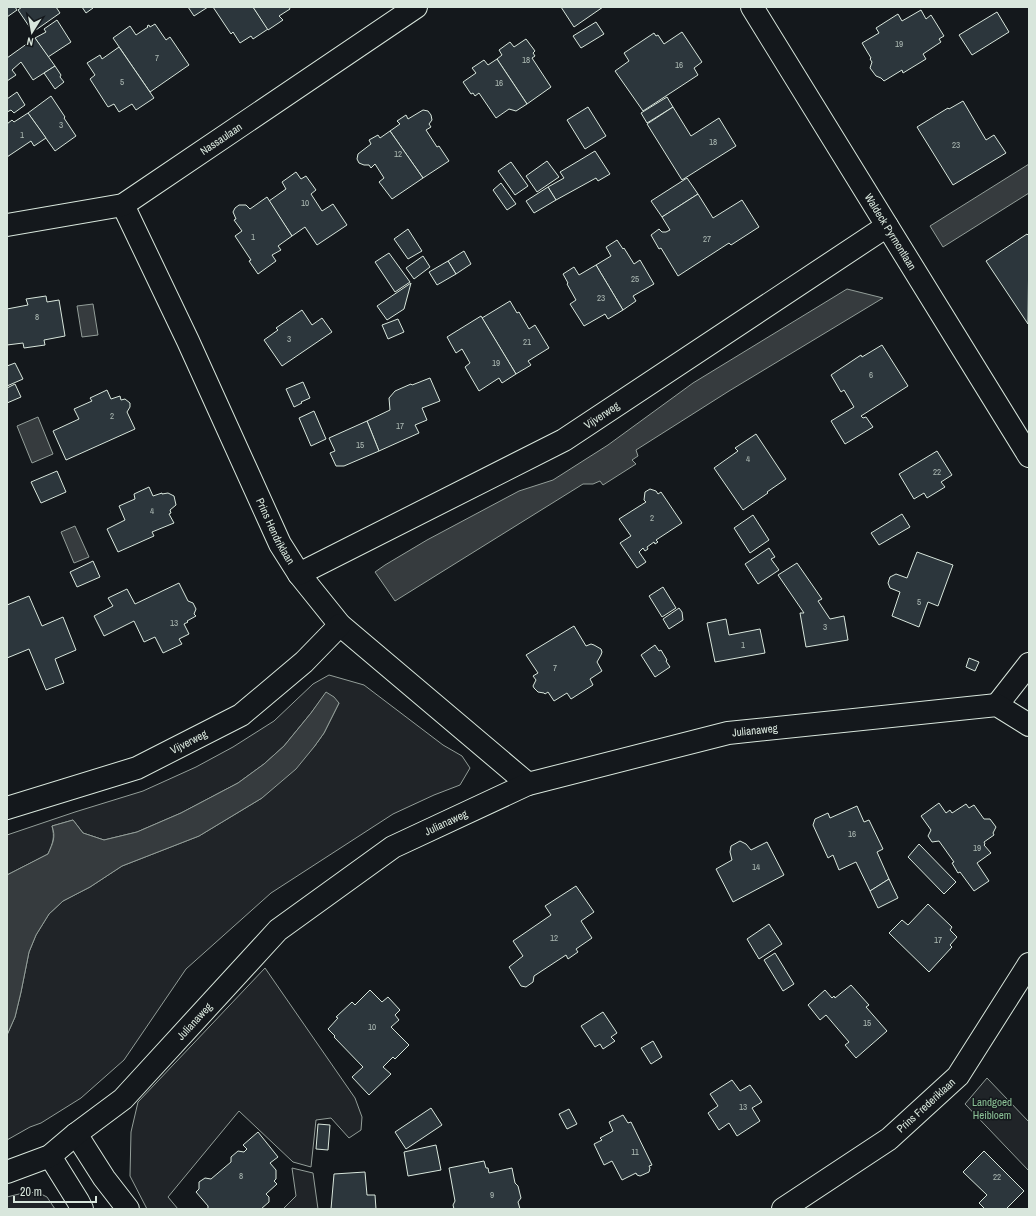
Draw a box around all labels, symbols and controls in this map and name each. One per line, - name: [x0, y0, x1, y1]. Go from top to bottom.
- north arrow: [12, 12, 52, 52]
- text: N: [26, 34, 35, 49]
- house number: 19: [895, 38, 903, 50]
- house number: 7: [155, 52, 159, 64]
- house number: 18: [522, 54, 530, 66]
- house number: 16: [675, 59, 683, 71]
- house number: 5: [120, 76, 124, 88]
- house number: 16: [495, 77, 503, 89]
- house number: 3: [59, 119, 63, 131]
- street label: Nassaulaan: [197, 120, 245, 158]
- house number: 1: [20, 129, 24, 141]
- house number: 18: [709, 136, 717, 148]
- house number: 23: [952, 139, 960, 151]
- house number: 12: [394, 148, 402, 160]
- street label: Waldeck Pyrmontlaan: [862, 191, 920, 273]
- house number: 10: [301, 197, 309, 209]
- house number: 1: [251, 231, 255, 243]
- house number: 27: [703, 233, 711, 245]
- house number: 25: [631, 273, 639, 285]
- house number: 23: [597, 292, 605, 304]
- house number: 8: [35, 311, 39, 323]
- house number: 3: [287, 333, 291, 345]
- house number: 21: [523, 336, 531, 348]
- house number: 19: [492, 357, 500, 369]
- house number: 6: [869, 369, 873, 381]
- street label: Vijverweg: [581, 398, 622, 432]
- house number: 2: [110, 410, 114, 422]
- house number: 17: [396, 420, 404, 432]
- house number: 15: [356, 439, 364, 451]
- house number: 4: [746, 453, 750, 465]
- house number: 22: [933, 466, 941, 478]
- street label: Prins Hendriklaan: [253, 496, 298, 567]
- house number: 4: [150, 505, 154, 517]
- house number: 2: [650, 512, 654, 524]
- house number: 5: [917, 596, 921, 608]
- house number: 13: [170, 617, 178, 629]
- house number: 3: [823, 621, 827, 633]
- house number: 1: [741, 639, 745, 651]
- house number: 7: [553, 662, 557, 674]
- street label: Julianaweg: [731, 721, 778, 740]
- street label: Vijverweg: [168, 726, 209, 757]
- street label: Julianaweg: [422, 806, 470, 838]
- house number: 16: [848, 828, 856, 840]
- house number: 19: [973, 842, 981, 854]
- house number: 14: [752, 861, 760, 873]
- house number: 12: [550, 932, 558, 944]
- house number: 17: [934, 934, 942, 946]
- street label: Julianaweg: [174, 1000, 215, 1043]
- house number: 15: [863, 1017, 871, 1029]
- house number: 10: [368, 1021, 376, 1033]
- street label: Prins Frederiklaan: [894, 1075, 958, 1136]
- park label: Landgoed Heibloem: [972, 1095, 1012, 1122]
- house number: 13: [739, 1101, 747, 1113]
- house number: 11: [631, 1146, 639, 1158]
- house number: 8: [239, 1170, 243, 1182]
- house number: 22: [993, 1171, 1001, 1183]
- scale bar: [14, 1178, 96, 1204]
- text: 20 m: [20, 1184, 42, 1200]
- house number: 9: [490, 1189, 494, 1201]

